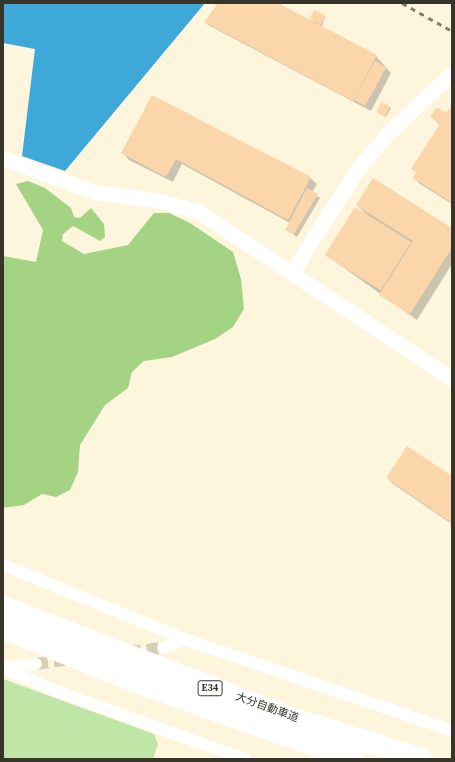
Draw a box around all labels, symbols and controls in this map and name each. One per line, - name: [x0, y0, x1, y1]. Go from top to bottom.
- road number: E34: [197, 680, 223, 696]
- street label: 大分自動車道: [234, 691, 300, 725]

